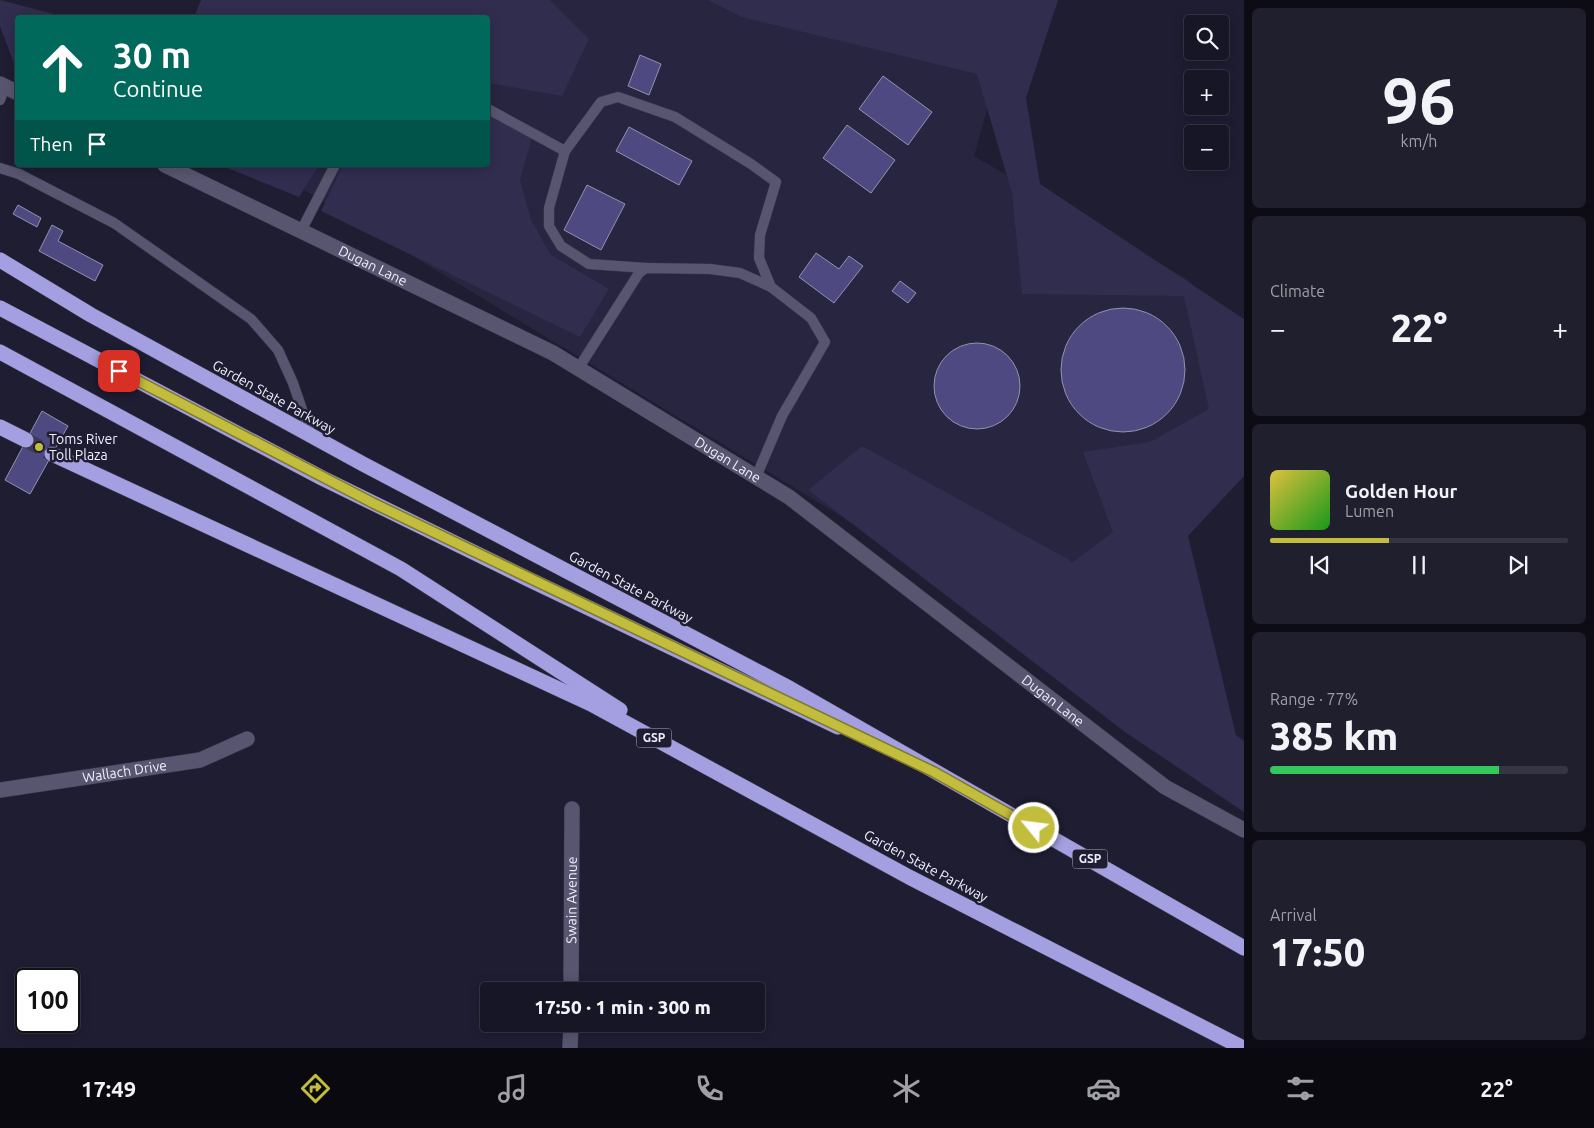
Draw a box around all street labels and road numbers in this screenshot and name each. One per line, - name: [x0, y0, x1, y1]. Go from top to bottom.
- street label: Dugan Lane: [336, 242, 410, 289]
- street label: Garden State Parkway: [210, 357, 338, 438]
- street label: Dugan Lane: [692, 433, 764, 486]
- street label: Garden State Parkway: [566, 548, 696, 627]
- street label: Dugan Lane: [1019, 672, 1087, 730]
- road number: GSP: [636, 728, 672, 748]
- street label: Wallach Drive: [81, 757, 168, 786]
- street label: Garden State Parkway: [861, 827, 991, 906]
- road number: GSP: [1072, 850, 1108, 869]
- street label: Swain Avenue: [563, 856, 580, 944]

